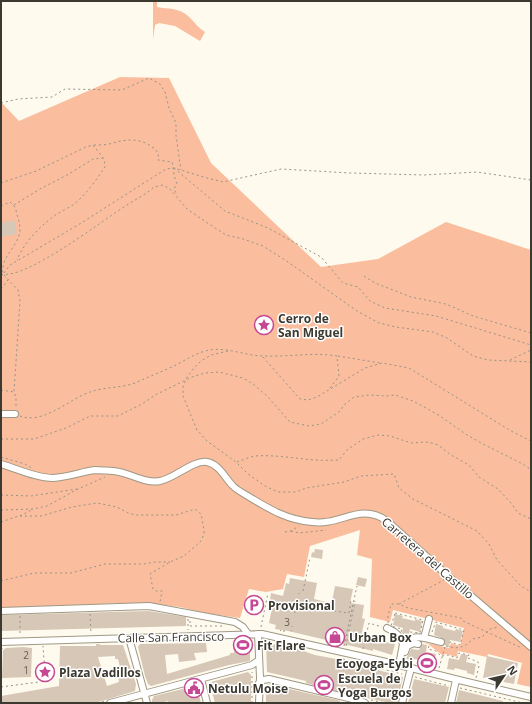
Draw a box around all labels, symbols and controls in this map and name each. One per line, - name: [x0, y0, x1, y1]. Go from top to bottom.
- place label: Cerro de San Miguel: [278, 310, 343, 341]
- place icon: Cerro de San Miguel: [253, 314, 275, 336]
- street label: Carretera del Castillo: [378, 513, 478, 603]
- parking icon: Provisional: [243, 594, 265, 616]
- place label: Provisional: [268, 597, 335, 614]
- house number: 3: [284, 615, 290, 629]
- shop icon: Urban Box: [324, 626, 346, 648]
- street label: Calle San Francisco: [118, 628, 224, 646]
- place label: Urban Box: [349, 629, 412, 646]
- sports icon: Fit Flare: [232, 634, 254, 656]
- place label: Fit Flare: [257, 637, 306, 654]
- house number: 2: [23, 648, 29, 662]
- sports icon: Ecoyoga-Eybi: [416, 652, 438, 674]
- place label: Ecoyoga-Eybi: [336, 655, 413, 672]
- north arrow: [484, 656, 524, 696]
- place icon: Plaza Vadillos: [34, 661, 56, 683]
- text: N: [504, 662, 521, 678]
- house number: 1: [23, 663, 29, 677]
- place label: Plaza Vadillos: [59, 664, 141, 681]
- place label: Escuela de Yoga Burgos: [338, 670, 412, 701]
- sports icon: Escuela de Yoga Burgos: [313, 674, 335, 696]
- public building icon: Netulu Moise: [183, 677, 205, 699]
- place label: Netulu Moise: [208, 680, 288, 697]

